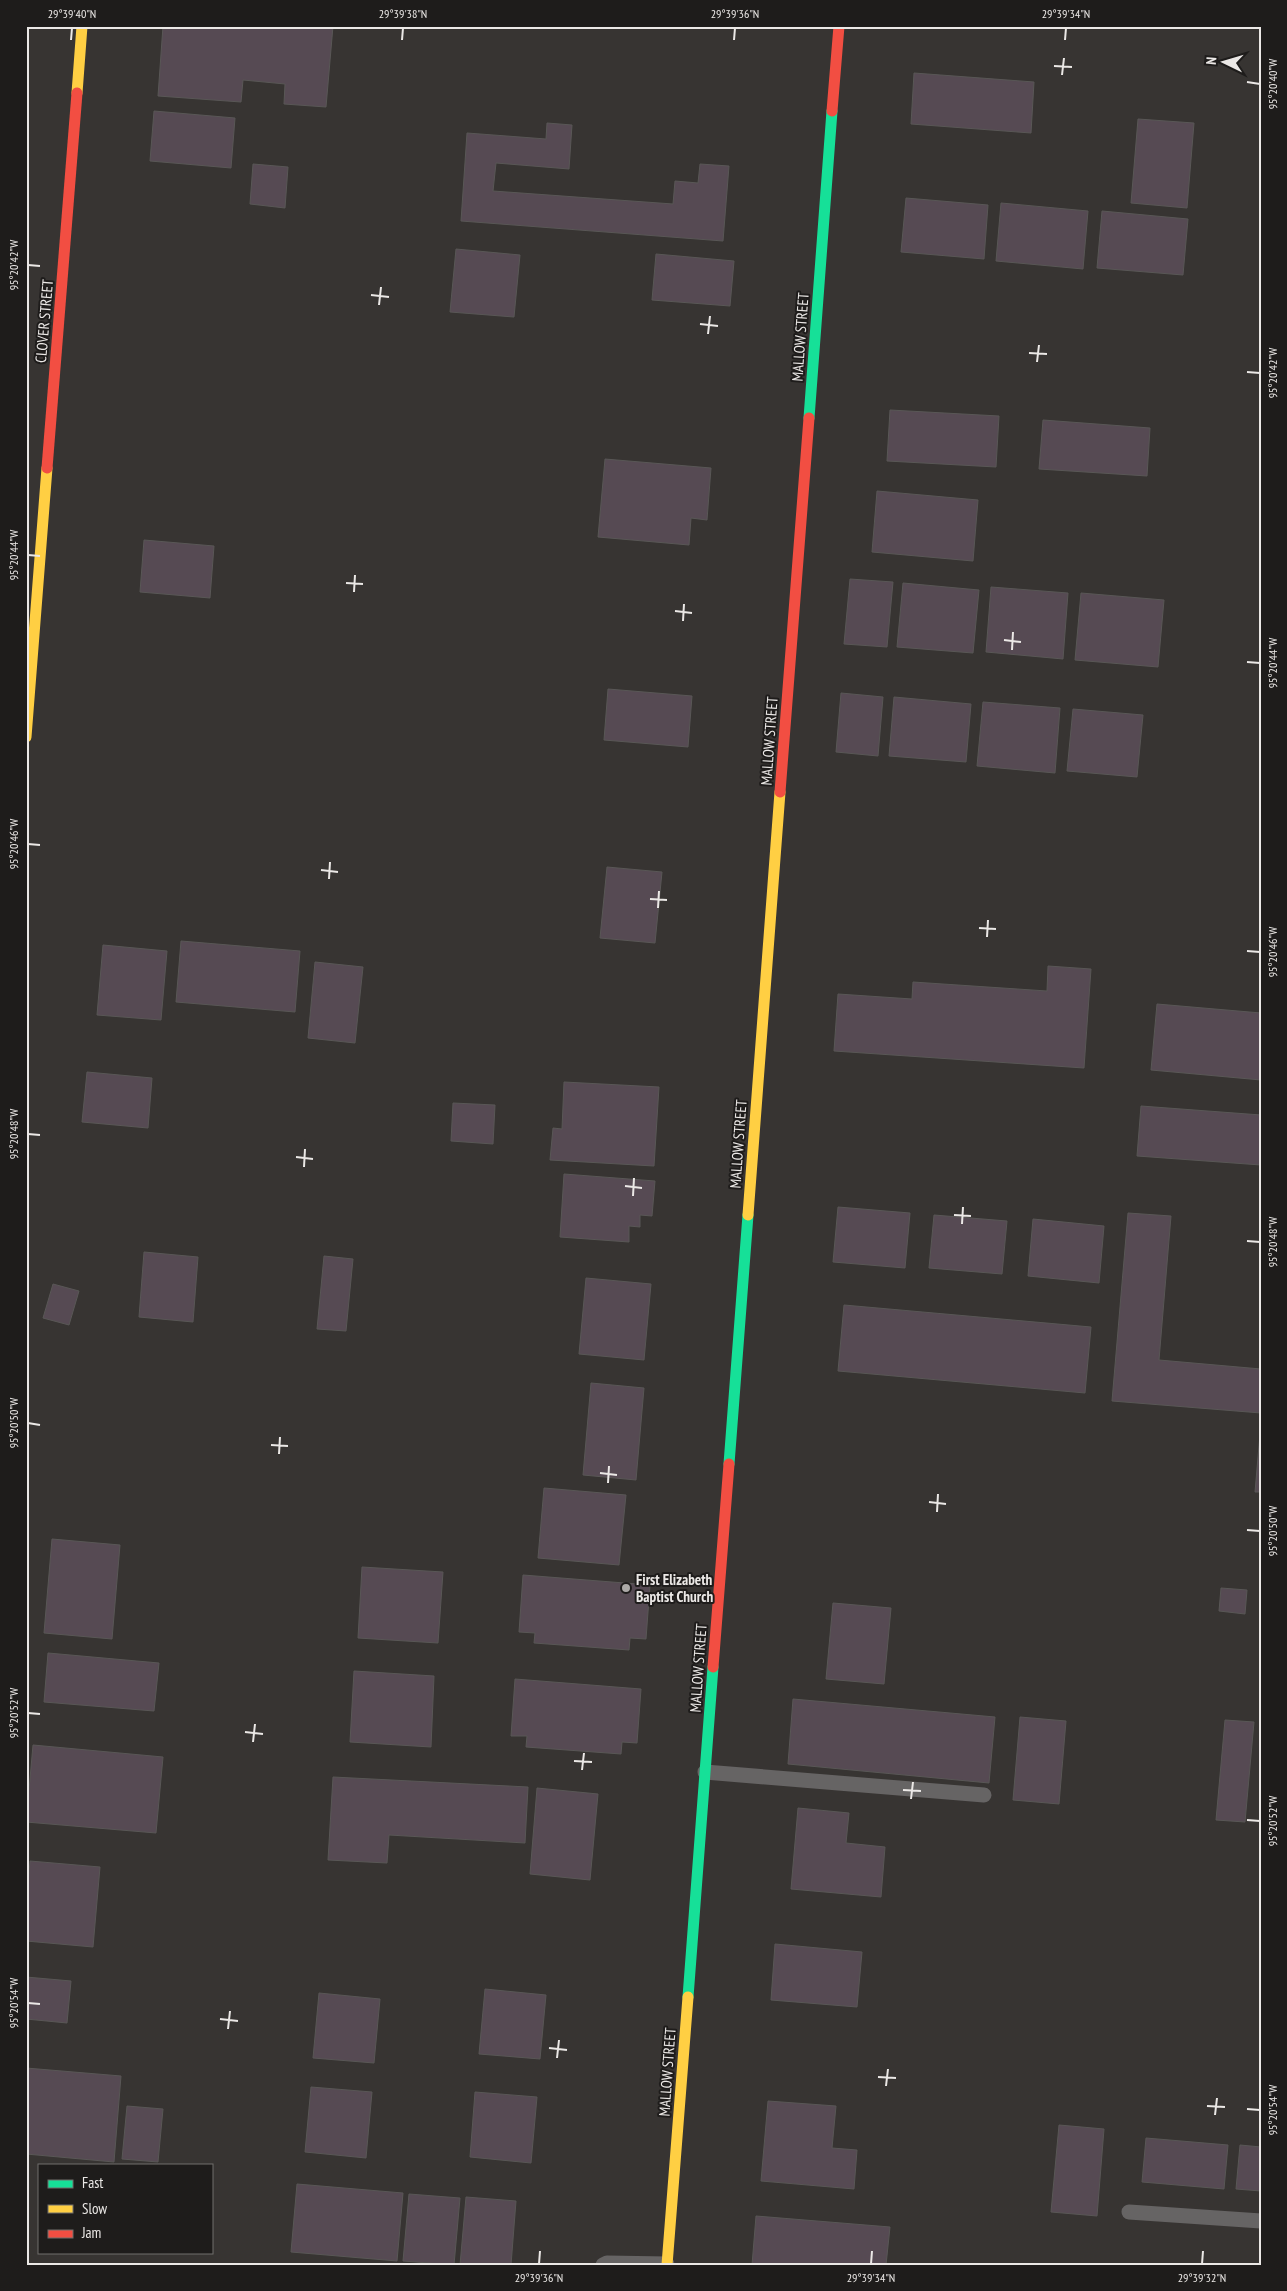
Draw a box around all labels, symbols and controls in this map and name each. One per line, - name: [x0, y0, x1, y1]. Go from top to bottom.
- text: 29°39'40"N: [48, 6, 96, 21]
- text: 29°39'38"N: [379, 6, 427, 21]
- text: 29°39'36"N: [711, 6, 759, 21]
- text: 29°39'34"N: [1042, 6, 1090, 21]
- north arrow: [1200, 38, 1250, 88]
- text: N: [1202, 56, 1220, 65]
- text: 95°20'40"W: [1265, 59, 1280, 109]
- text: 95°20'42"W: [6, 240, 21, 290]
- street label: CLOVER STREET: [31, 278, 57, 364]
- street label: MALLOW STREET: [787, 292, 813, 382]
- text: 95°20'42"W: [1265, 348, 1280, 398]
- text: 95°20'44"W: [6, 530, 21, 580]
- text: 95°20'44"W: [1265, 638, 1280, 688]
- street label: MALLOW STREET: [756, 696, 782, 786]
- text: 95°20'46"W: [6, 819, 21, 869]
- text: 95°20'46"W: [1265, 927, 1280, 977]
- street label: MALLOW STREET: [725, 1099, 751, 1189]
- text: 95°20'48"W: [6, 1109, 21, 1159]
- text: 95°20'48"W: [1265, 1217, 1280, 1267]
- text: 95°20'50"W: [6, 1398, 21, 1448]
- text: 95°20'50"W: [1265, 1506, 1280, 1556]
- place label: First Elizabeth Baptist Church: [636, 1570, 713, 1606]
- marker: First Elizabeth Baptist Church: [620, 1582, 632, 1594]
- street label: MALLOW STREET: [685, 1623, 711, 1713]
- text: 95°20'52"W: [6, 1688, 21, 1738]
- text: 95°20'52"W: [1265, 1796, 1280, 1846]
- text: 95°20'54"W: [6, 1978, 21, 2028]
- street label: MALLOW STREET: [654, 2027, 680, 2117]
- text: 95°20'54"W: [1265, 2085, 1280, 2135]
- legend: [38, 2164, 212, 2254]
- text: Fast: [82, 2173, 103, 2192]
- text: Slow: [82, 2199, 107, 2218]
- text: Jam: [81, 2223, 101, 2242]
- text: 29°39'36"N: [515, 2270, 563, 2285]
- text: 29°39'34"N: [847, 2270, 895, 2285]
- text: 29°39'32"N: [1178, 2270, 1226, 2285]

